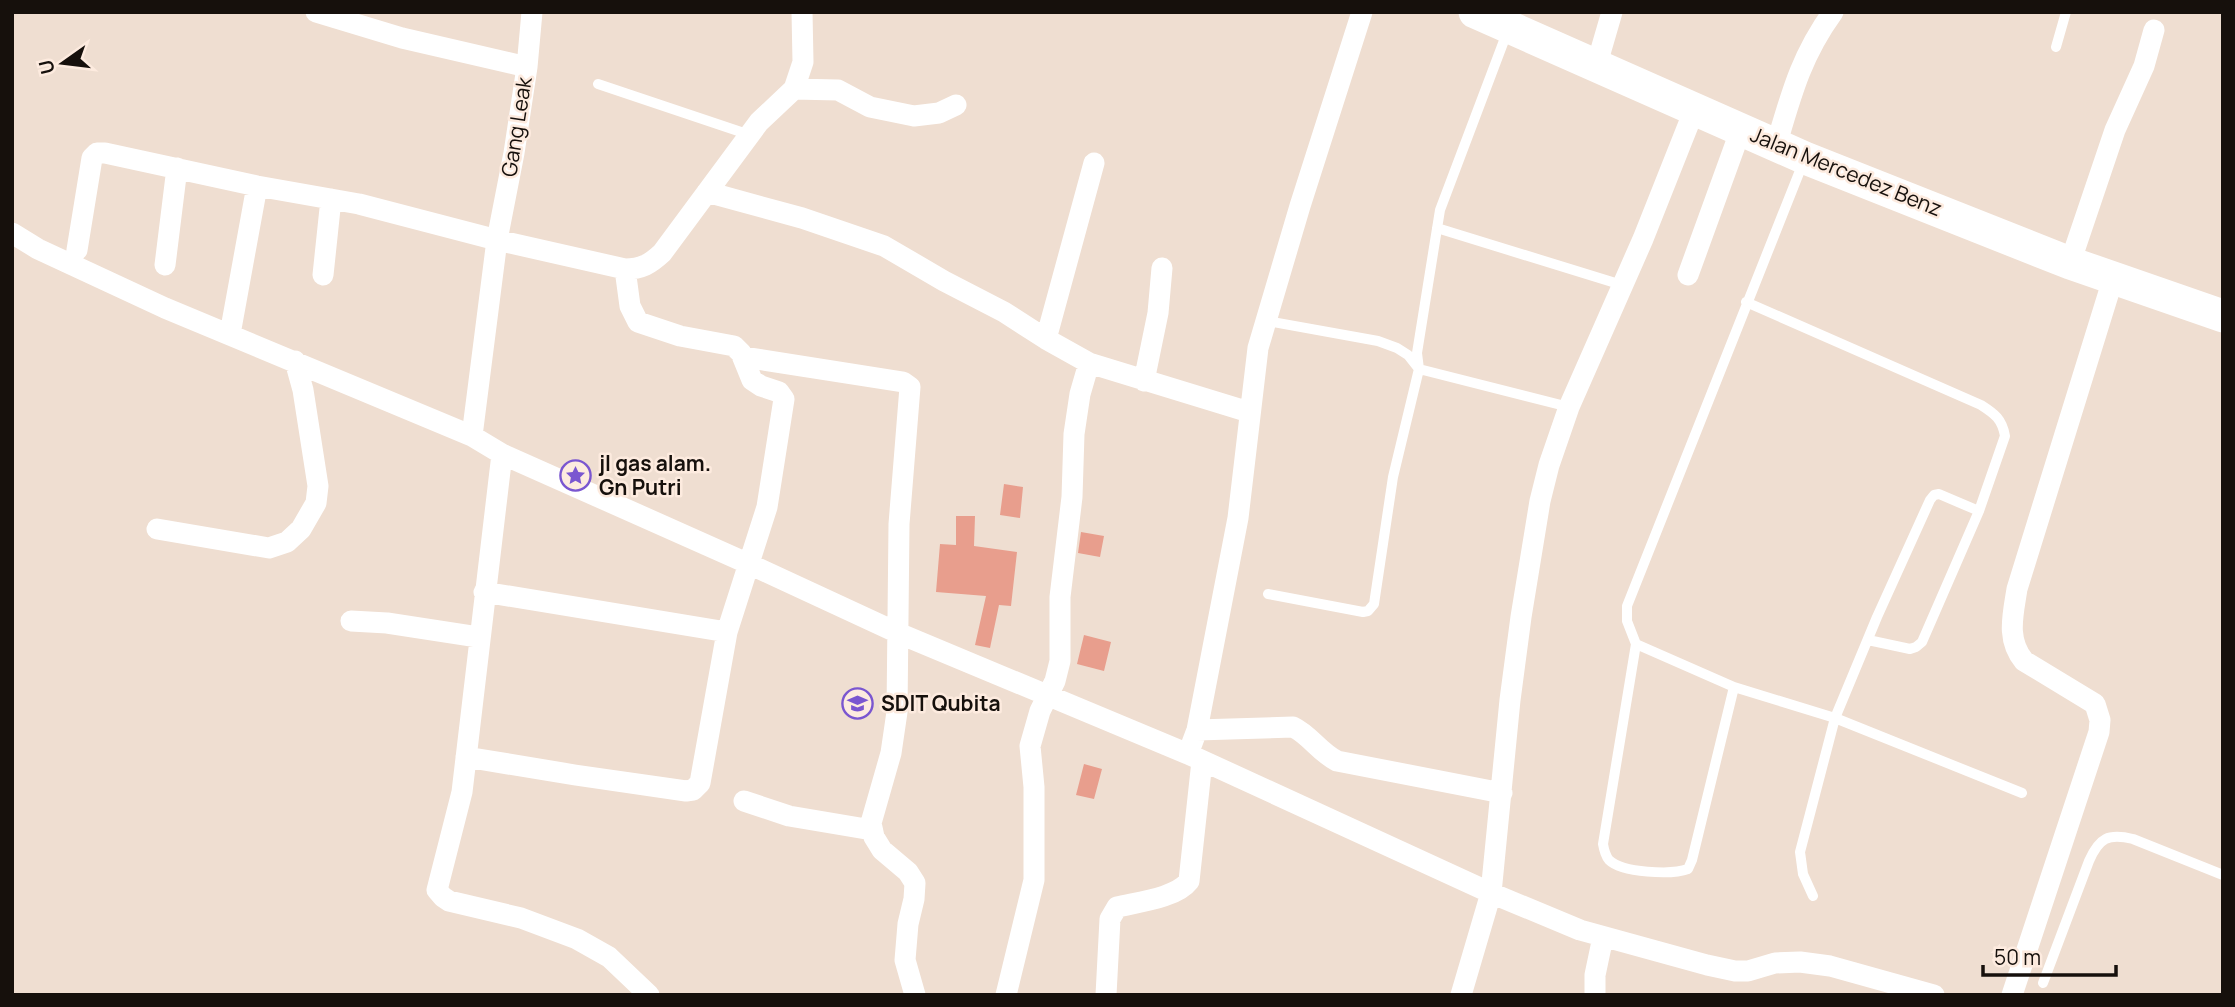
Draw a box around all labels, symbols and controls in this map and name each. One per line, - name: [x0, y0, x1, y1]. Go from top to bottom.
- north arrow: [28, 28, 98, 98]
- text: U: [32, 57, 61, 77]
- street label: Gang Leak: [494, 74, 538, 179]
- street label: Jalan Mercedez Benz: [1747, 120, 1946, 222]
- place label: jl gas alam. Gn Putri: [598, 449, 711, 501]
- place icon: jl gas alam. Gn Putri: [559, 459, 593, 493]
- school or university icon: SDIT Qubita: [841, 687, 875, 721]
- place label: SDIT Qubita: [881, 689, 1001, 717]
- scale bar: [1983, 934, 2116, 978]
- text: 50 m: [1994, 943, 2041, 971]

